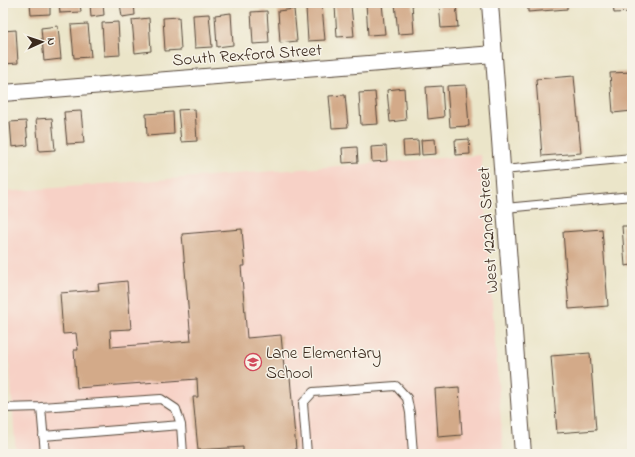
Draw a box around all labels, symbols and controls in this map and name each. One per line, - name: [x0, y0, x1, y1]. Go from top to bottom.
- north arrow: [22, 22, 62, 62]
- text: N: [43, 37, 59, 46]
- street label: South Rexford Street: [172, 38, 323, 73]
- street label: West 122nd Street: [472, 166, 505, 294]
- place label: Lane Elementary School: [266, 341, 381, 386]
- school or university icon: Lane Elementary School: [243, 352, 263, 372]

